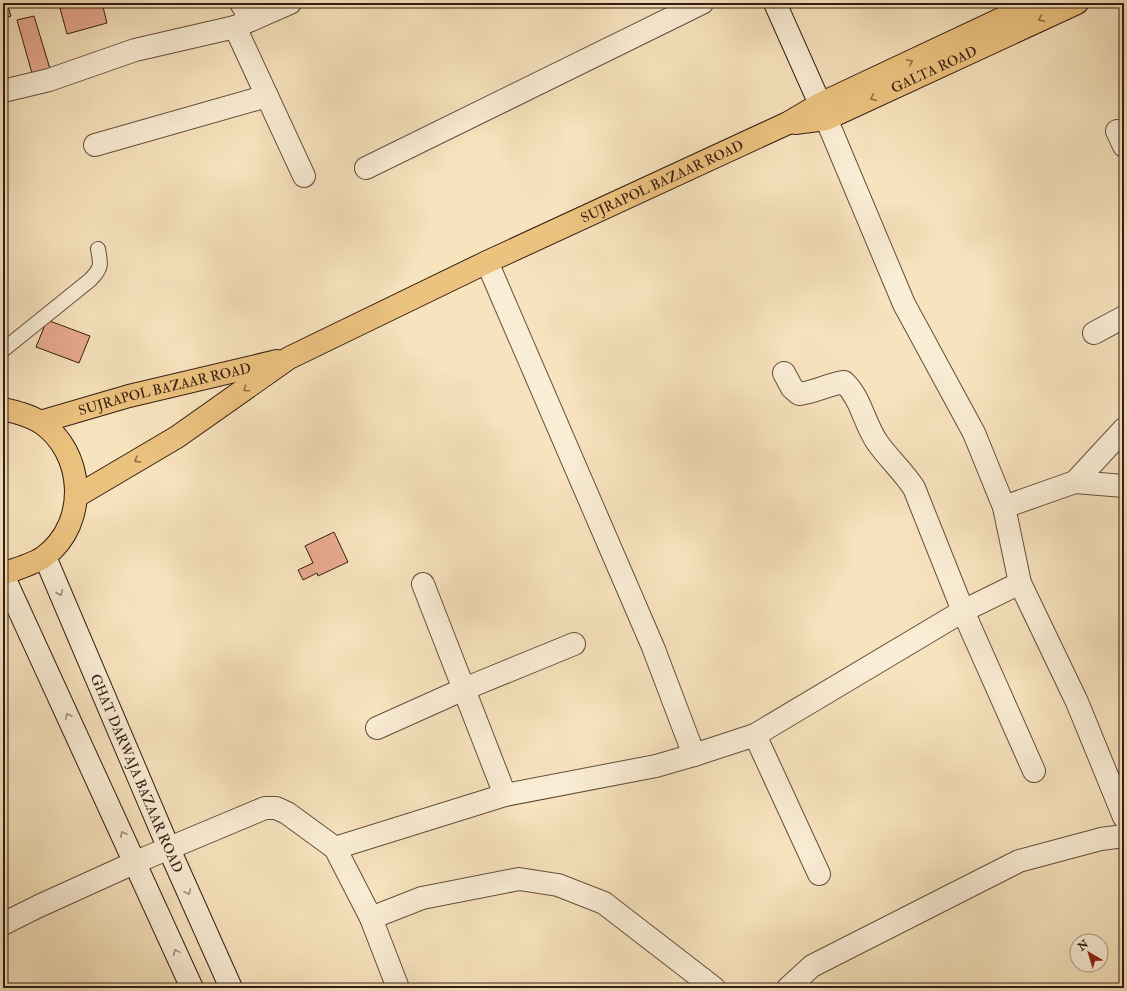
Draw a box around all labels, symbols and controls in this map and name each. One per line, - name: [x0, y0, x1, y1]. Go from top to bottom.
- one-way arrow: [1038, 14, 1046, 22]
- street label: GALTA ROAD: [888, 42, 980, 96]
- one-way arrow: [906, 59, 913, 67]
- one-way arrow: [869, 93, 877, 101]
- street label: SUJRAPOL BAZAAR ROAD: [578, 136, 746, 226]
- street label: SUJRAPOL BAZAAR ROAD: [76, 359, 253, 419]
- one-way arrow: [243, 384, 250, 392]
- one-way arrow: [134, 456, 141, 463]
- one-way arrow: [55, 588, 63, 596]
- street label: GHAT DARWAJA BAZAAR ROAD: [87, 671, 187, 875]
- one-way arrow: [65, 713, 73, 720]
- one-way arrow: [120, 831, 128, 838]
- one-way arrow: [184, 889, 192, 896]
- north arrow: [1069, 933, 1109, 973]
- text: N: [1074, 937, 1092, 954]
- one-way arrow: [173, 949, 181, 956]

